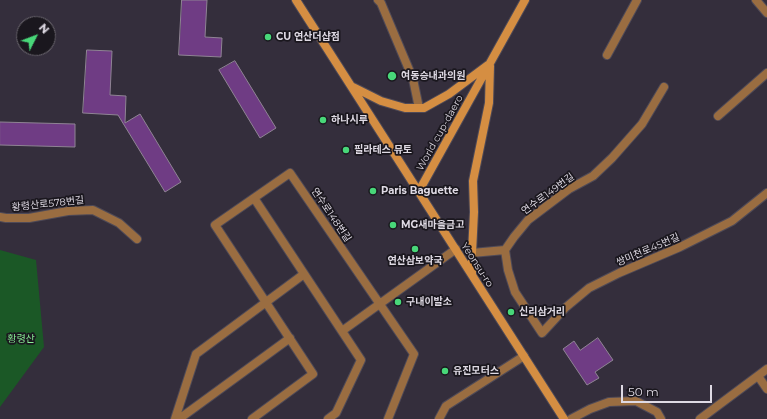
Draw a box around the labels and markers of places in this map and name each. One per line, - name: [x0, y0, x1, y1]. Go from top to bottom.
- place label: CU 연산더샵점: [276, 31, 340, 43]
- marker: CU 연산더샵점: [263, 32, 273, 42]
- marker: 여동승내과의원: [386, 70, 398, 82]
- place label: 여동승내과의원: [401, 70, 465, 82]
- place label: 하나시루: [331, 114, 368, 126]
- marker: 하나시루: [318, 115, 328, 125]
- place label: 필라테스 뮤토: [354, 144, 412, 156]
- marker: 필라테스 뮤토: [341, 145, 351, 155]
- place label: Paris Baguette: [381, 185, 459, 197]
- marker: Paris Baguette: [368, 186, 378, 196]
- place label: MG새마을금고: [401, 219, 464, 231]
- marker: MG새마을금고: [388, 220, 398, 230]
- marker: 연산삼보약국: [410, 244, 420, 254]
- place label: 연산삼보약국: [387, 255, 443, 267]
- place label: 구내이발소: [406, 296, 452, 308]
- marker: 구내이발소: [393, 297, 403, 307]
- place label: 신리삼거리: [519, 306, 565, 318]
- marker: 신리삼거리: [506, 307, 516, 317]
- place label: 유진모터스: [453, 365, 499, 377]
- marker: 유진모터스: [440, 366, 450, 376]

